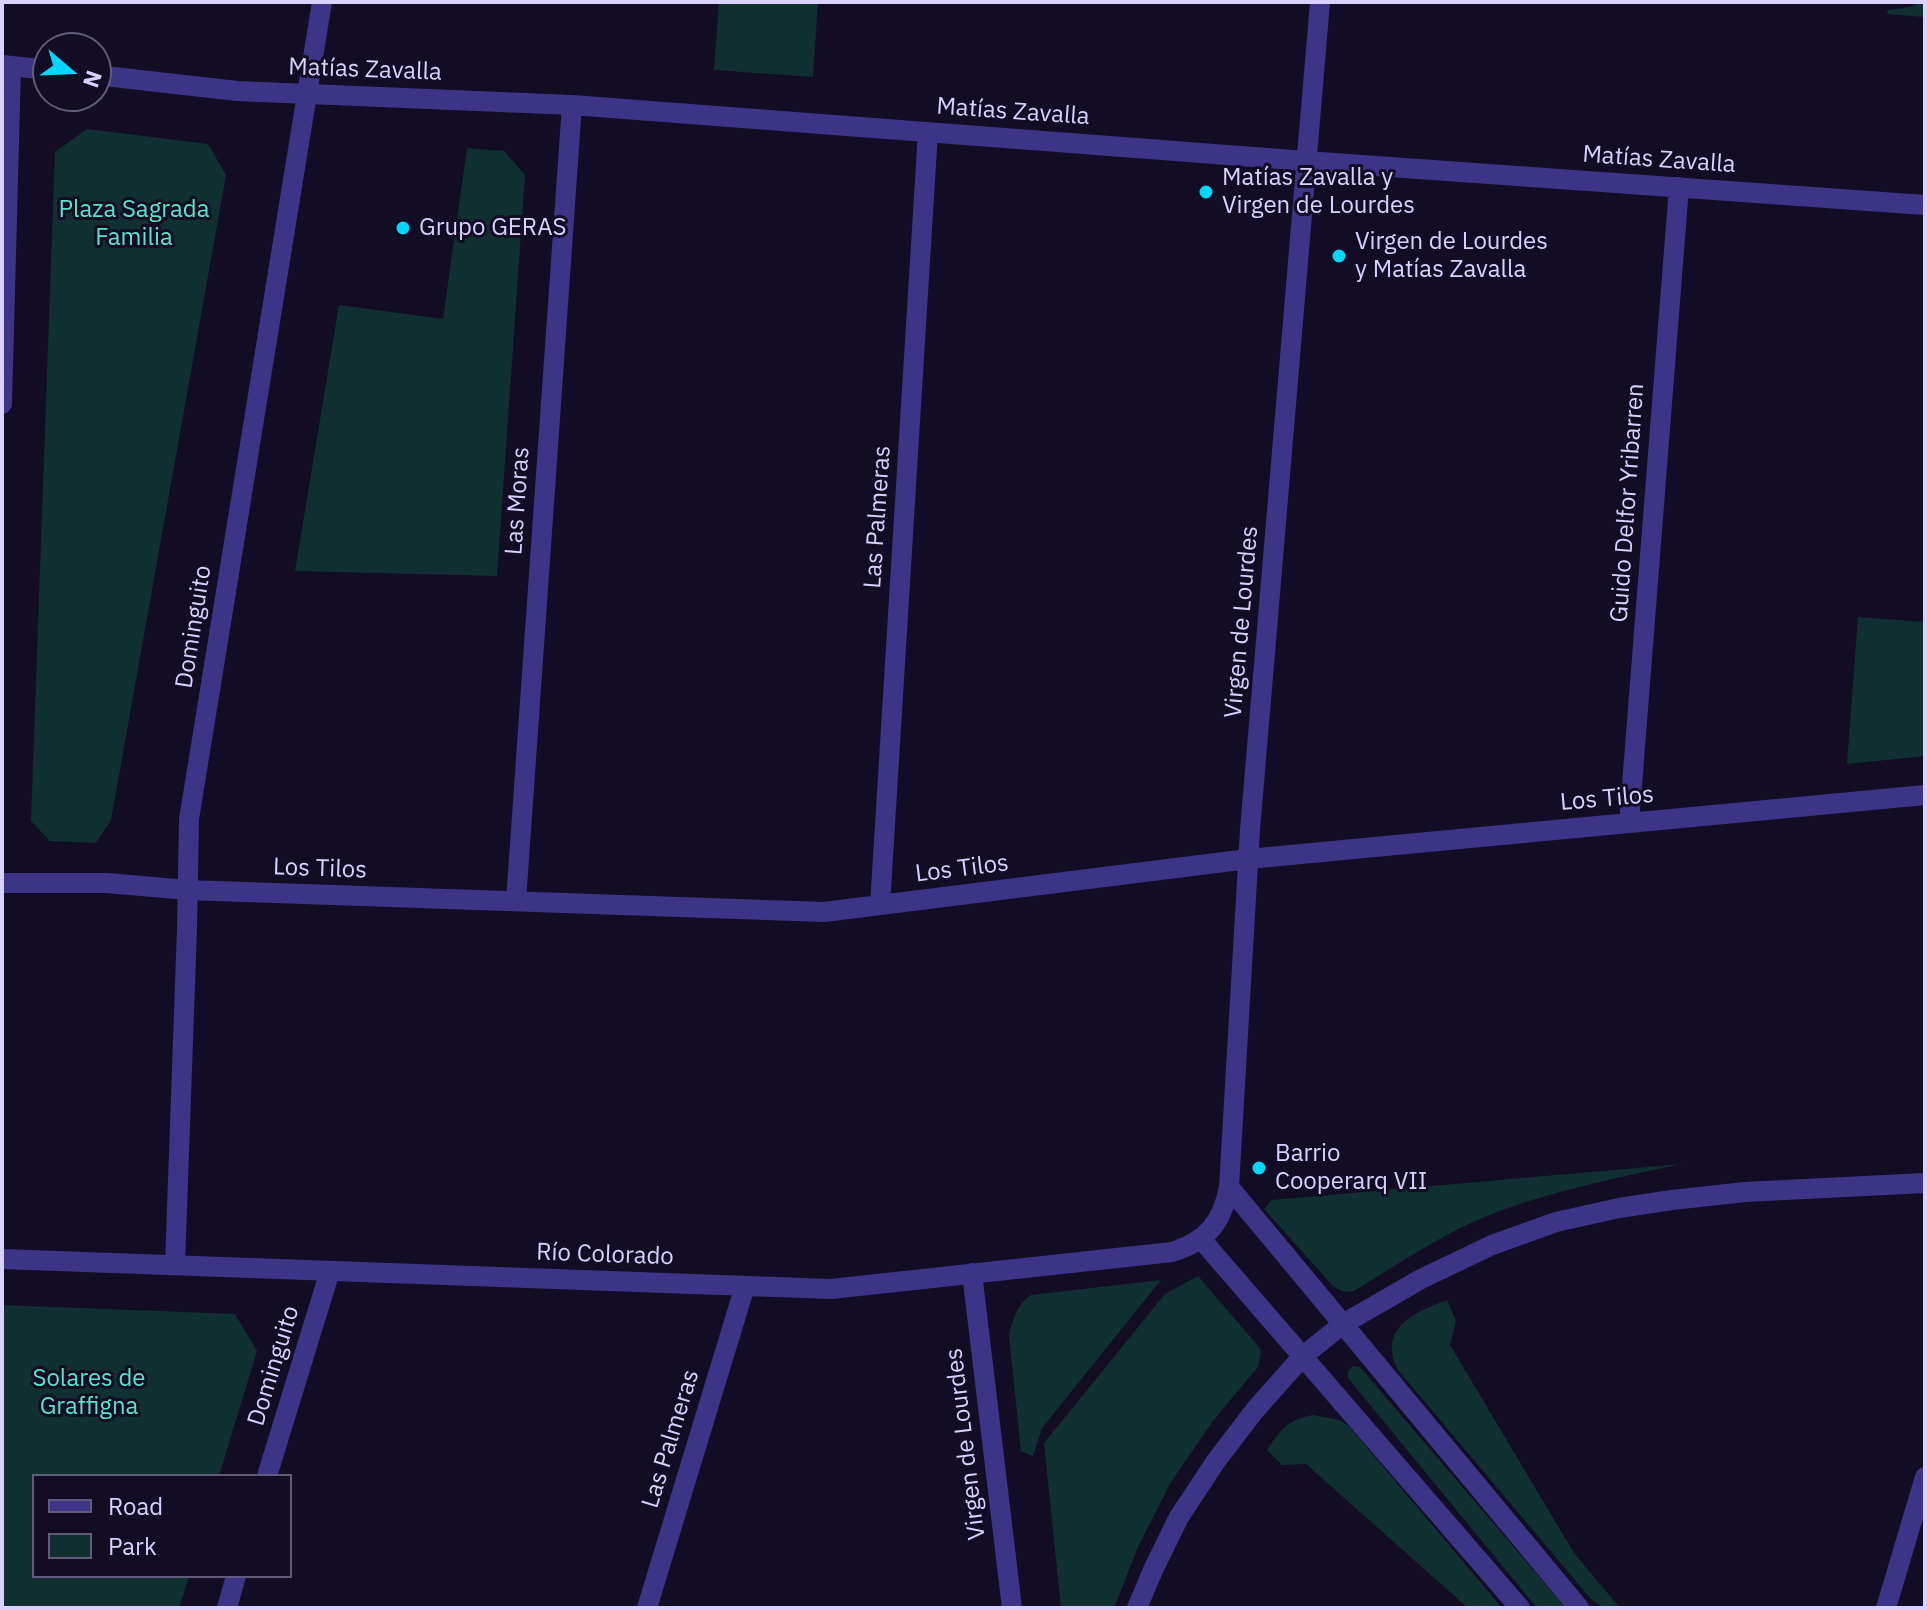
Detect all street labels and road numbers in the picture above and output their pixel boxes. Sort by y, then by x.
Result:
street label: Matías Zavalla [288,53,442,87]
street label: Matías Zavalla [935,92,1091,132]
street label: Matías Zavalla [1581,140,1737,180]
street label: Guido Delfor Yribarren [1605,382,1651,624]
street label: Las Palmeras [859,445,897,589]
street label: Las Moras [500,446,536,556]
street label: Virgen de Lourdes [1219,525,1265,719]
street label: Dominguito [170,563,218,691]
street label: Los Tilos [1559,781,1655,817]
street label: Los Tilos [914,849,1010,889]
street label: Los Tilos [273,853,367,885]
street label: Río Colorado [536,1238,674,1272]
street label: Dominguito [242,1302,306,1430]
street label: Virgen de Lourdes [940,1346,992,1542]
street label: Las Palmeras [636,1366,706,1512]

